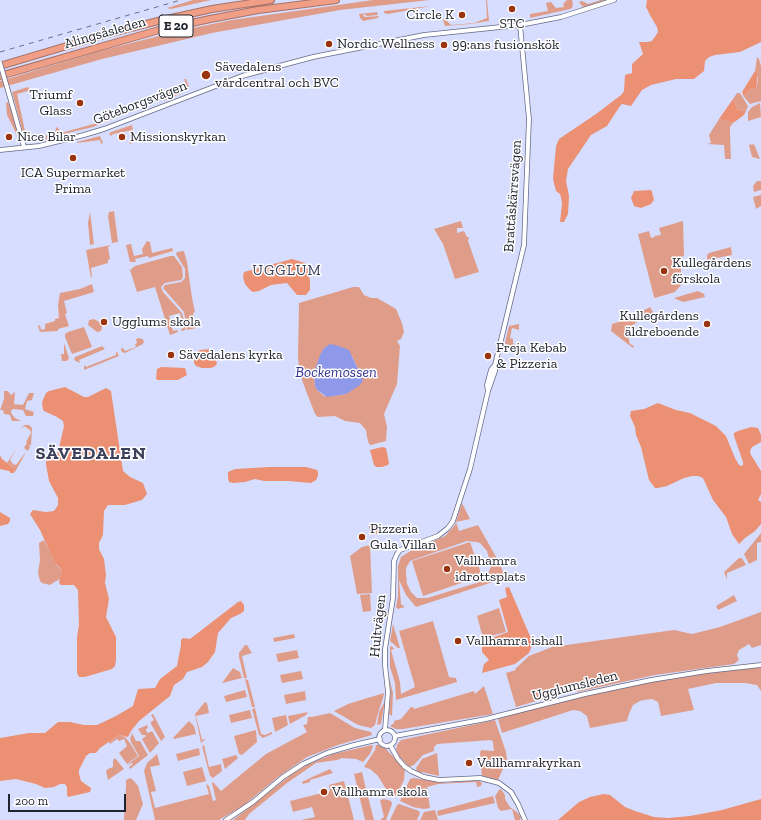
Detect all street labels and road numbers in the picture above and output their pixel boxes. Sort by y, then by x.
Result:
street label: Alingsåsleden [62,13,148,53]
road number: E 20 [159,15,193,37]
street label: Göteborgsvägen [91,77,189,129]
street label: Brattåskärrsvägen [501,139,525,253]
street label: Hultvägen [366,594,390,658]
street label: Ugglumsleden [531,667,619,705]

